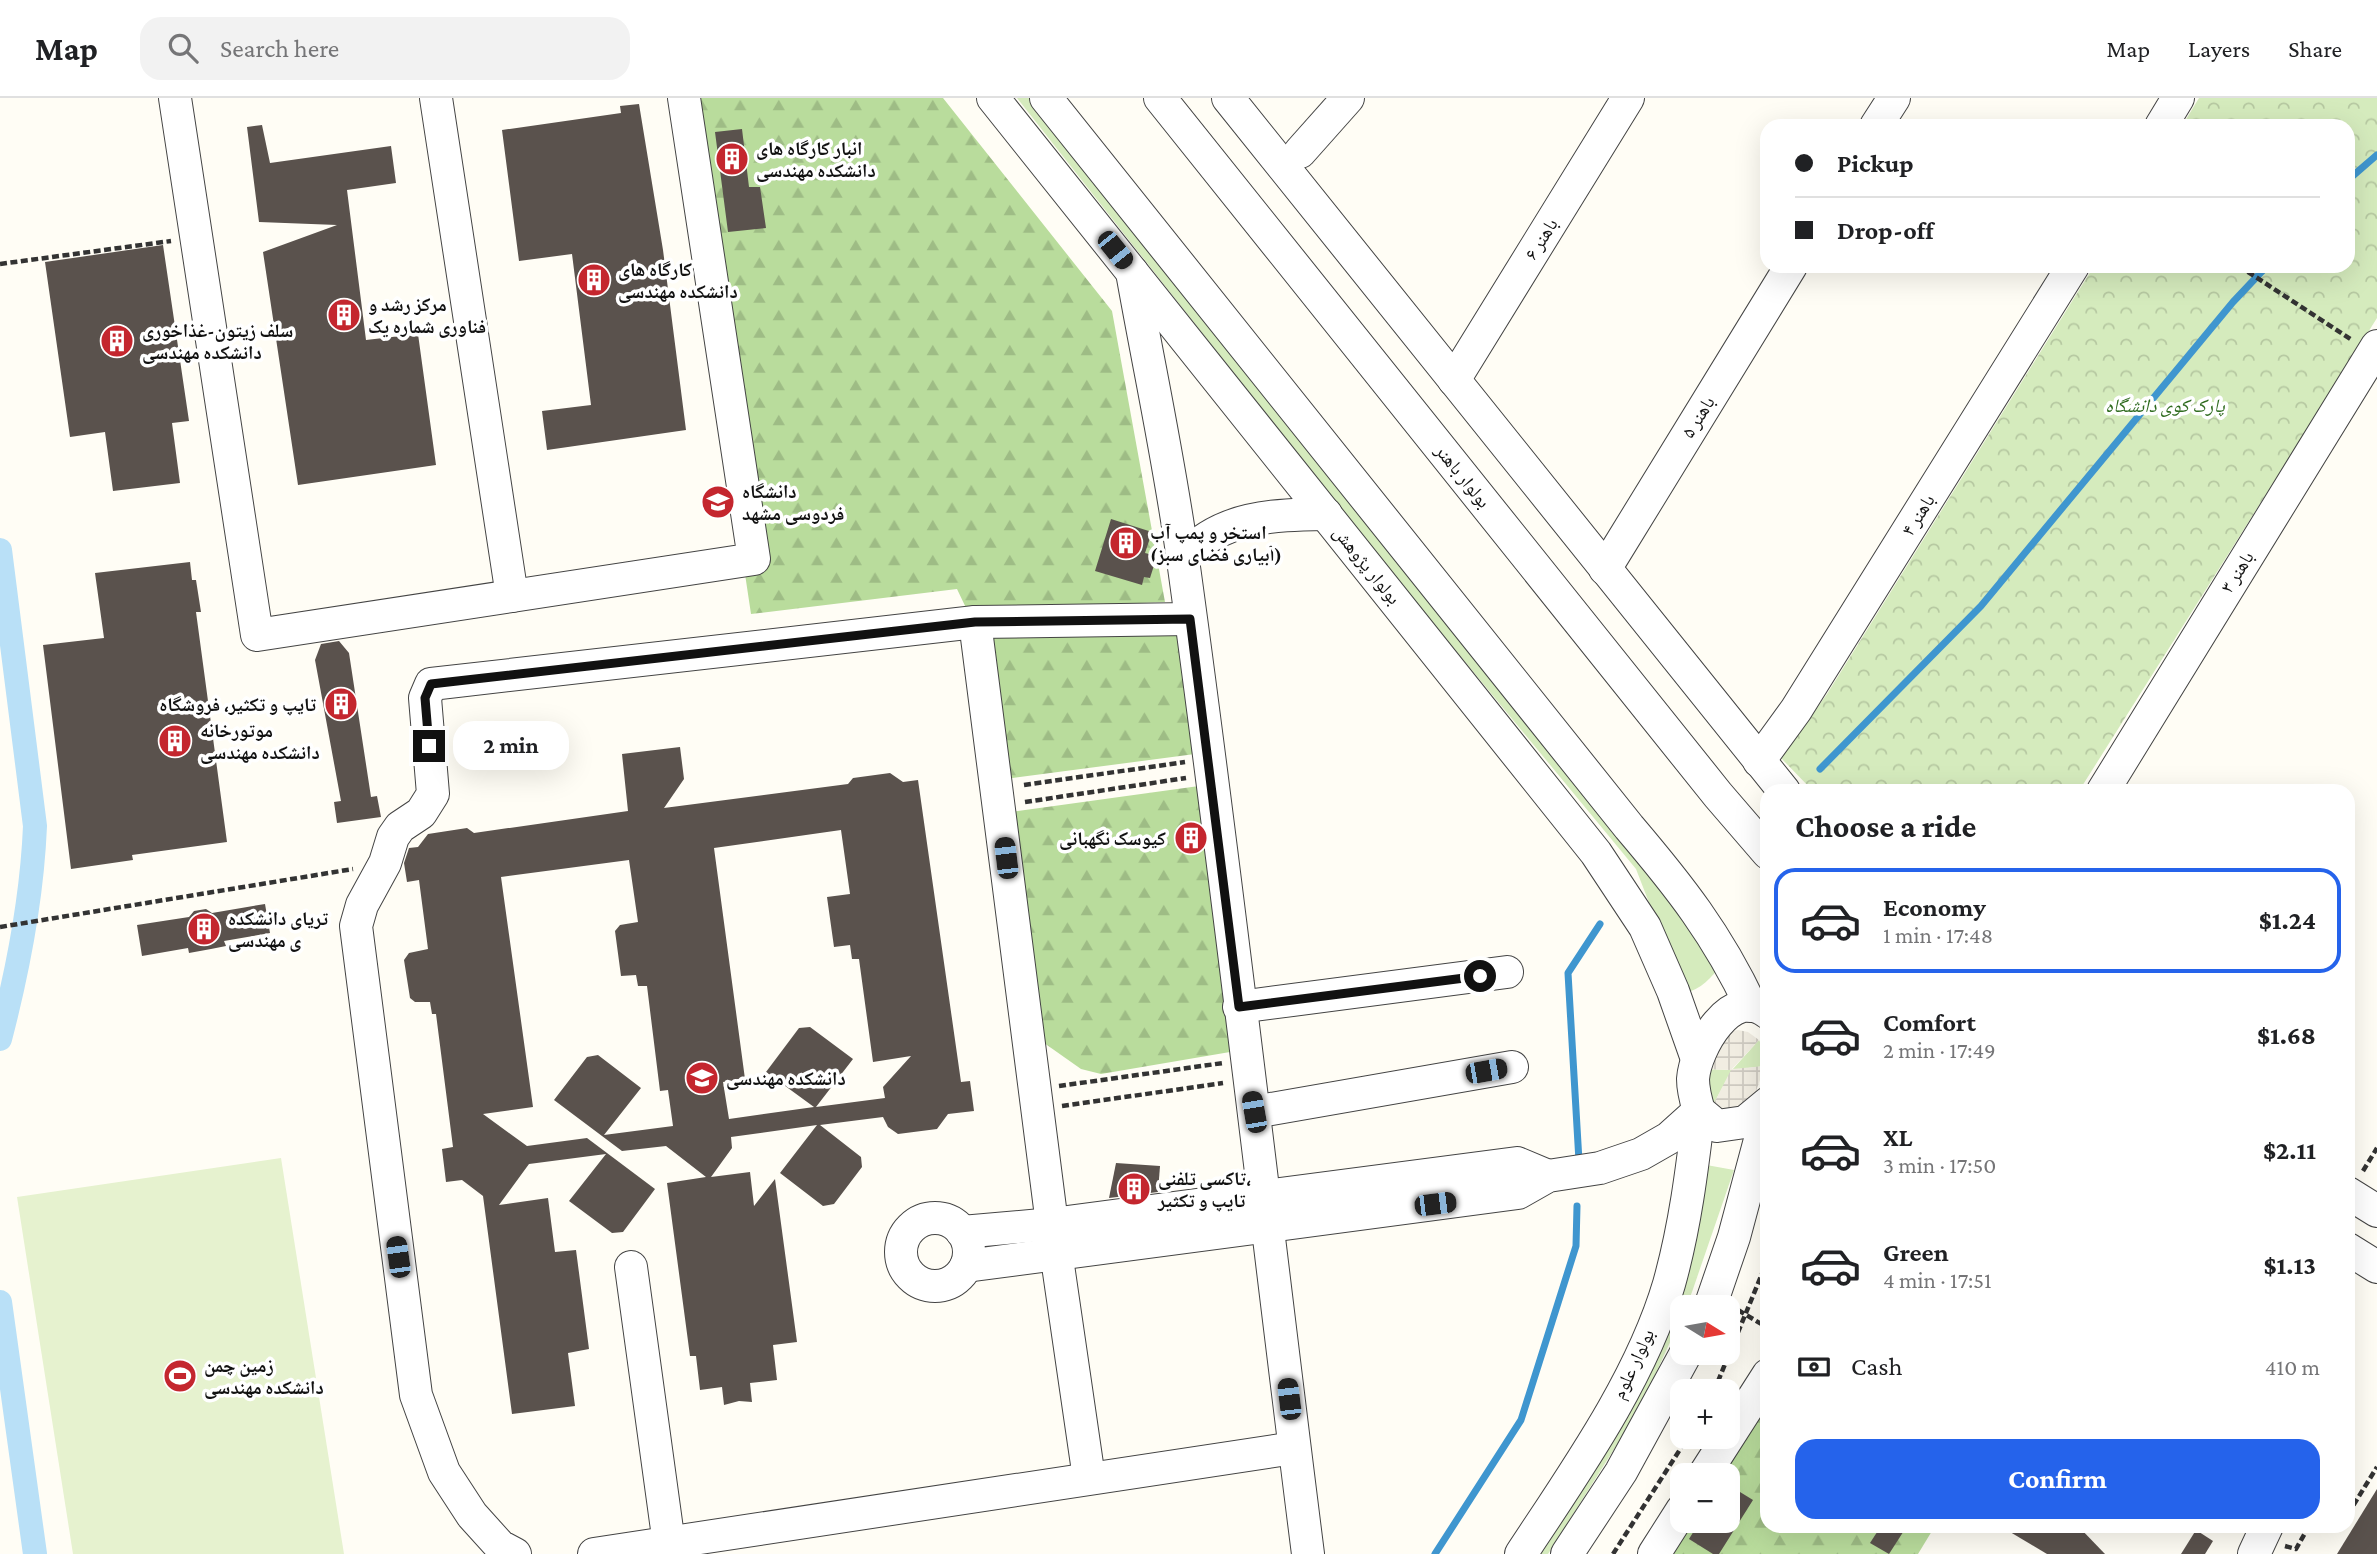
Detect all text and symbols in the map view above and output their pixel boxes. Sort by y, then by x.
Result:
search box [140,17,630,80]
icon: search [164,29,202,67]
text: Map [35,30,98,67]
text: Search here [220,34,339,63]
text: Map [2106,35,2150,62]
text: Layers [2188,35,2250,62]
text: Share [2288,35,2342,62]
place label: انبار کارگاه های دانشکده مهندسی [756,138,876,182]
building icon: انبار کارگاه های دانشکده مهندسی [713,140,751,178]
text: Pickup [1837,149,1914,178]
street label: باهنر ۶ [1520,214,1563,264]
text: Drop-off [1837,216,1934,245]
car [1094,227,1137,273]
place label: کارگاه های دانشکده مهندسی [618,259,738,303]
building icon: کارگاه های دانشکده مهندسی [575,261,613,299]
place label: مرکز رشد و فناوری شماره یک [368,294,486,338]
building icon: مرکز رشد و فناوری شماره یک [325,296,363,334]
place label: سلف زیتون-غذاخوری دانشکده مهندسی [142,320,293,364]
building icon: سلف زیتون-غذاخوری دانشکده مهندسی [98,322,136,360]
street label: باهنر ۵ [1677,392,1720,442]
park label: پارک کوی دانشگاه [2105,395,2225,417]
street label: بولوار باهنر [1430,439,1495,513]
place label: دانشگاه فردوسی مشهد [742,481,844,525]
school or university icon: دانشگاه فردوسی مشهد [699,483,737,521]
street label: باهنر ۴ [1897,490,1940,540]
place label: استخر و پمپ آب (آبیاری فضای سبز) [1150,522,1282,566]
street label: بولوار پژوهش [1328,522,1405,609]
building icon: استخر و پمپ آب (آبیاری فضای سبز) [1107,524,1145,562]
street label: باهنر ۳ [2216,547,2259,597]
building icon: تایپ و تکثیر، فروشگاه [322,685,360,723]
place label: تایپ و تکثیر، فروشگاه [159,694,317,716]
place label: موتورخانه دانشکده مهندسی [200,720,320,764]
building icon: موتورخانه دانشکده مهندسی [156,722,194,760]
callout: 2 min [453,722,569,770]
route end [413,730,445,762]
text: 2 min [483,732,539,758]
text: Choose a ride [1795,808,1976,844]
building icon: کیوسک نگهبانی [1172,819,1210,857]
place label: کیوسک نگهبانی [1059,828,1167,850]
car [994,836,1019,880]
icon: car [1799,889,1862,952]
text: Economy [1883,893,1986,922]
text: $1.24 [2259,906,2316,935]
place label: تریای دانشکده ی مهندسی [228,908,329,952]
building icon: تریای دانشکده ی مهندسی [185,910,223,948]
text: 1 min · 17:48 [1883,922,1993,948]
route start [1464,960,1496,992]
icon: car [1799,1004,1862,1067]
text: Comfort [1883,1008,1976,1037]
text: $1.68 [2257,1021,2316,1050]
text: 2 min · 17:49 [1883,1037,1996,1063]
car [1464,1057,1509,1085]
school or university icon: دانشکده مهندسی [683,1059,721,1097]
place label: دانشکده مهندسی [726,1068,846,1090]
car [1241,1089,1268,1135]
icon: car [1799,1119,1862,1182]
text: XL [1883,1123,1912,1152]
text: $2.11 [2263,1136,2316,1165]
text: 3 min · 17:50 [1883,1152,1996,1178]
place label: تاکسی تلفنی، تایپ و تکثیر [1157,1168,1251,1212]
building icon: تاکسی تلفنی، تایپ و تکثیر [1115,1170,1153,1208]
car [1413,1191,1458,1217]
icon: car [1799,1234,1862,1297]
car [385,1235,412,1279]
text: Green [1883,1238,1949,1267]
text: $1.13 [2264,1251,2316,1280]
text: 4 min · 17:51 [1883,1267,1992,1293]
north arrow [1670,1295,1740,1365]
map controls [1670,1295,1740,1533]
street label: بولوار علوم [1608,1326,1661,1404]
icon: cash [1795,1348,1833,1386]
text: Cash [1851,1352,1902,1381]
text: 410 m [2265,1354,2320,1380]
place label: زمین چمن دانشکده مهندسی [204,1355,324,1399]
sports icon: زمین چمن دانشکده مهندسی [161,1357,199,1395]
car [1277,1377,1302,1421]
button: + [1670,1379,1740,1449]
button: Confirm [1795,1439,2320,1519]
button: − [1670,1463,1740,1533]

